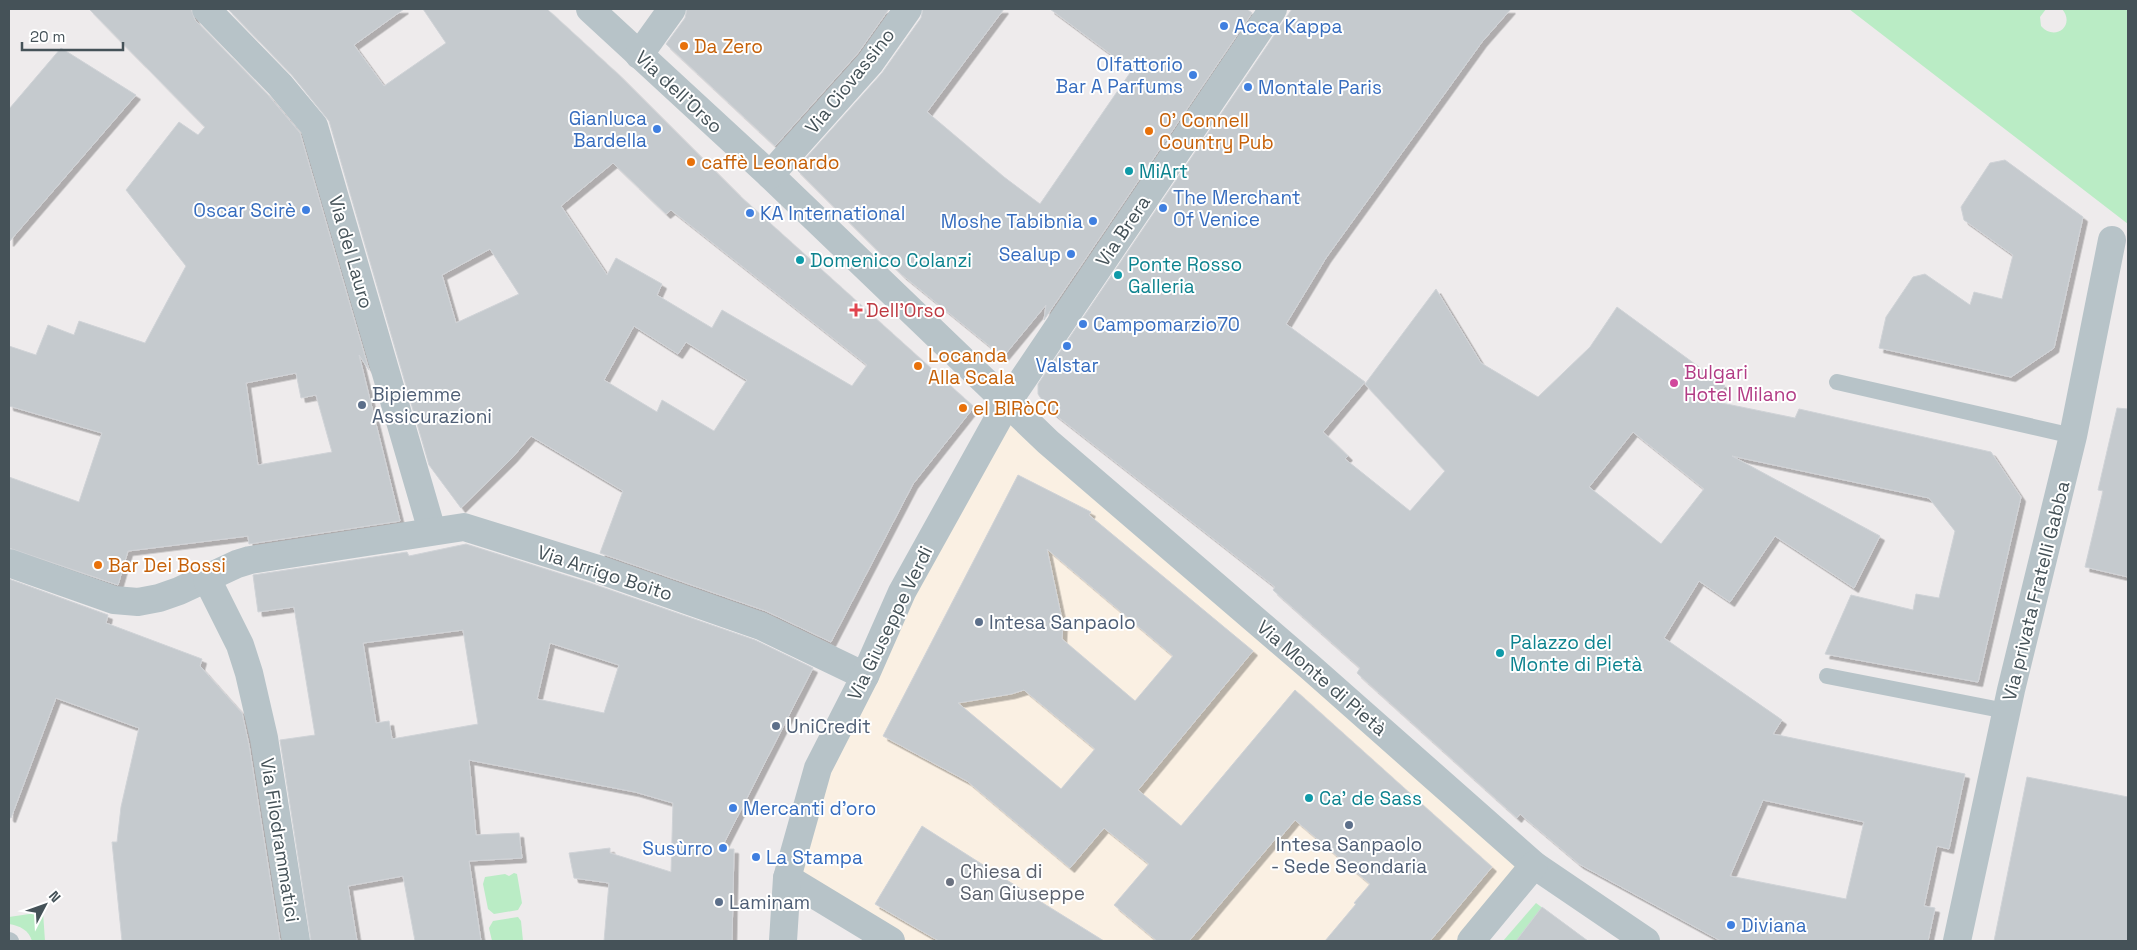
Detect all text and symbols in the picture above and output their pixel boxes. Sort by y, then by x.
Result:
place label: Acca Kappa [1234,14,1342,39]
scale bar [22,20,124,52]
marker: Acca Kappa [1218,20,1230,32]
street label: Via Ciovassino [800,23,900,139]
text: 20 m [30,27,65,46]
place label: Da Zero [694,34,763,59]
marker: Da Zero [678,40,690,52]
street label: Via dell'Orso [630,45,728,139]
place label: Olfattorio Bar A Parfums [1055,52,1183,99]
marker: Olfattorio Bar A Parfums [1187,69,1199,81]
place label: Montale Paris [1258,75,1382,100]
marker: Montale Paris [1242,81,1254,93]
place label: Gianluca Bardella [569,106,647,153]
place label: O' Connell Country Pub [1159,108,1274,155]
marker: Gianluca Bardella [651,123,663,135]
marker: O' Connell Country Pub [1143,125,1155,137]
place label: caffè Leonardo [701,150,840,175]
marker: caffè Leonardo [685,156,697,168]
place label: MiArt [1139,159,1188,184]
marker: MiArt [1123,165,1135,177]
place label: The Merchant Of Venice [1173,185,1301,232]
street label: Via Brera [1090,191,1156,271]
street label: Via del Lauro [323,193,379,311]
place label: Oscar Scirè [193,198,296,223]
place label: KA International [760,201,905,226]
marker: The Merchant Of Venice [1157,202,1169,214]
marker: Oscar Scirè [300,204,312,216]
marker: KA International [744,207,756,219]
place label: Moshe Tabibnia [941,209,1083,234]
marker: Moshe Tabibnia [1087,215,1099,227]
place label: Sealup [999,242,1061,267]
place label: Domenico Colanzi [810,248,972,273]
marker: Sealup [1065,248,1077,260]
place label: Ponte Rosso Galleria [1128,252,1242,299]
marker: Domenico Colanzi [794,254,806,266]
marker: Ponte Rosso Galleria [1112,269,1124,281]
place label: Dell'Orso [866,298,945,323]
marker: Dell'Orso [850,304,862,316]
place label: Campomarzio70 [1093,312,1240,337]
marker: Campomarzio70 [1077,318,1089,330]
marker: Valstar [1061,340,1073,352]
place label: Locanda Alla Scala [928,343,1015,390]
place label: Valstar [1035,353,1099,378]
marker: Locanda Alla Scala [912,360,924,372]
place label: Bulgari Hotel Milano [1684,360,1797,407]
marker: Bulgari Hotel Milano [1668,377,1680,389]
place label: Bipiemme Assicurazioni [372,382,492,429]
place label: el BIRòCC [973,396,1059,421]
marker: Bipiemme Assicurazioni [356,399,368,411]
marker: el BIRòCC [957,402,969,414]
street label: Via privata Fratelli Gabba [1997,478,2075,704]
street label: Via Arrigo Boito [534,539,676,607]
street label: Via Giuseppe Verdi [842,542,938,704]
place label: Bar Dei Bossi [108,553,226,578]
marker: Bar Dei Bossi [92,559,104,571]
place label: Intesa Sanpaolo [989,610,1136,635]
street label: Via Monte di Pietà [1252,615,1392,741]
marker: Intesa Sanpaolo [973,616,985,628]
place label: Palazzo del Monte di Pietà [1510,630,1642,677]
marker: Palazzo del Monte di Pietà [1494,647,1506,659]
place label: UniCredit [786,714,871,739]
marker: UniCredit [770,720,782,732]
street label: Via Filodrammatici [255,756,305,924]
place label: Ca' de Sass [1319,786,1422,811]
marker: Ca' de Sass [1303,792,1315,804]
place label: Mercanti d'oro [743,796,876,821]
marker: Mercanti d'oro [727,802,739,814]
marker: Intesa Sanpaolo - Sede Seondaria [1343,819,1355,831]
place label: Intesa Sanpaolo - Sede Seondaria [1271,832,1427,879]
place label: Susùrro [642,836,713,861]
marker: Susùrro [717,842,729,854]
place label: La Stampa [766,845,863,870]
marker: La Stampa [750,851,762,863]
place label: Chiesa di San Giuseppe [960,859,1085,906]
marker: Chiesa di San Giuseppe [944,876,956,888]
north arrow [20,880,70,930]
text: N [45,887,65,906]
place label: Laminam [729,890,810,915]
marker: Laminam [713,896,725,908]
place label: Diviana [1741,913,1807,938]
marker: Diviana [1725,919,1737,931]

